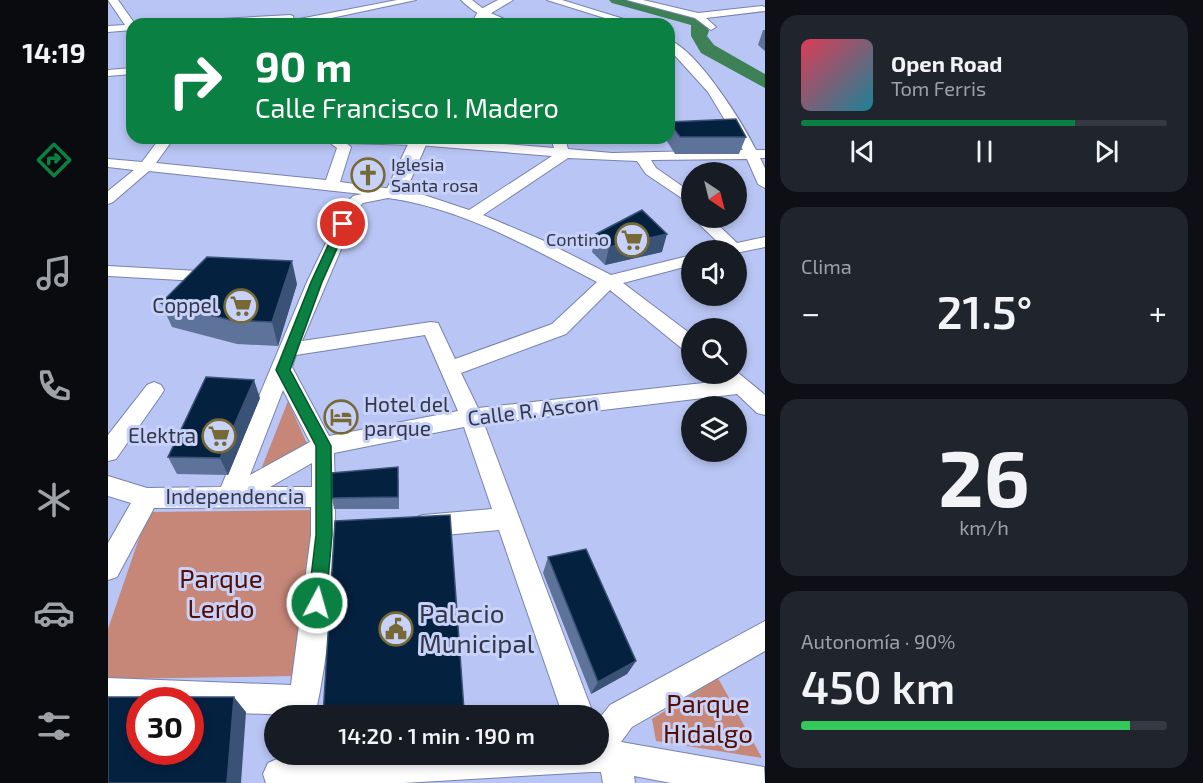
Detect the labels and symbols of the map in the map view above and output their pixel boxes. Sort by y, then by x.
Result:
place label: Iglesia Santa rosa [391,153,478,196]
church icon: Iglesia Santa rosa [350,157,386,193]
north arrow [681,162,747,228]
pin [317,198,368,249]
supermarket icon: Contino [614,222,650,258]
place label: Contino [546,228,609,250]
supermarket icon: Coppel [223,288,259,324]
place label: Coppel [152,292,219,317]
street label: Calle R. Ascon [466,389,600,430]
place label: Hotel del parque [364,391,450,440]
hotel icon: Hotel del parque [323,399,359,435]
supermarket icon: Elektra [201,418,237,454]
place label: Elektra [128,422,196,447]
street label: Independencia [165,483,305,508]
park label: Parque Lerdo [179,562,263,623]
position arrow [285,571,349,635]
place label: Palacio Municipal [419,597,535,658]
public building icon: Palacio Municipal [378,611,414,647]
speed limit sign: 30 [126,687,204,765]
park label: Parque Hidalgo [663,687,753,748]

